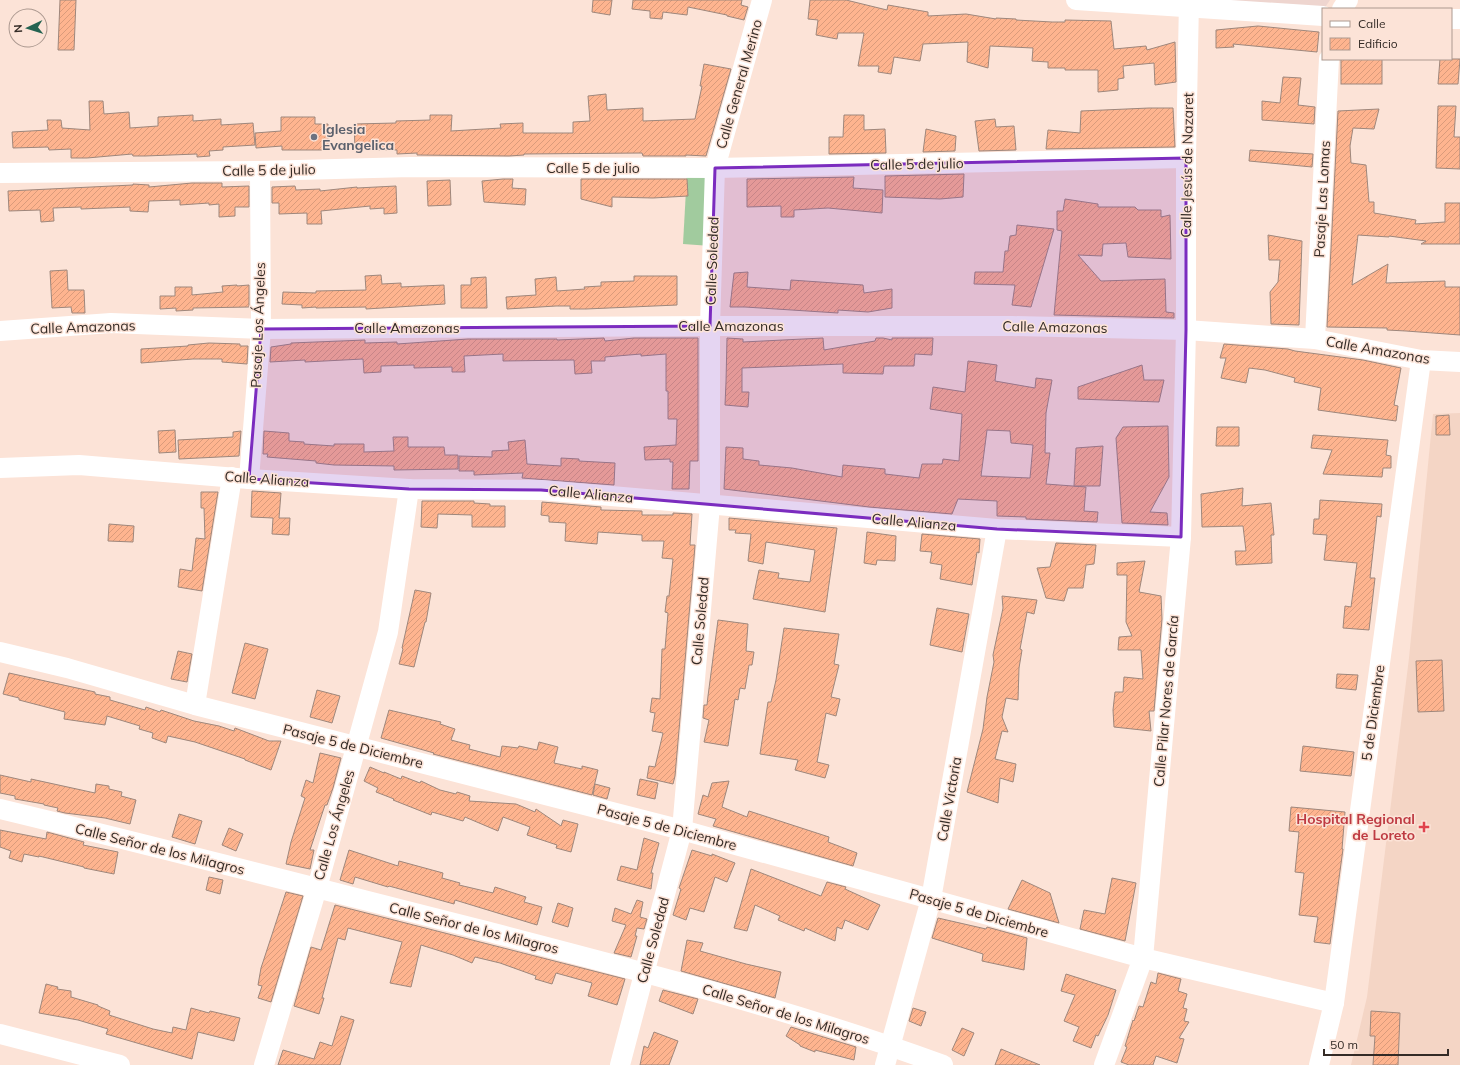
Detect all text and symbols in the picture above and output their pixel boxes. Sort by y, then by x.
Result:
north arrow [8,8,48,48]
legend [1322,8,1452,60]
text: Calle [1358,16,1385,31]
street label: Calle General Merino [712,17,766,151]
text: N [11,24,25,33]
text: Edificio [1358,36,1398,51]
street label: Calle Jesús de Nazaret [1177,92,1197,238]
place label: Iglesia Evangelica [322,120,394,154]
marker: Iglesia Evangelica [309,132,319,142]
street label: Pasaje Las Lomas [1310,140,1334,258]
street label: Calle 5 de julio [870,154,964,174]
street label: Calle 5 de julio [546,159,640,177]
street label: Calle 5 de julio [222,160,316,180]
street label: Calle Soledad [701,216,723,306]
street label: Pasaje Los Ángeles [247,262,269,388]
street label: Calle Amazonas [30,316,136,338]
street label: Calle Amazonas [678,317,784,335]
street label: Calle Amazonas [1002,317,1108,337]
street label: Calle Amazonas [354,319,460,337]
street label: Calle Amazonas [1325,332,1431,368]
street label: Calle Alianza [224,467,310,491]
street label: Calle Alianza [548,481,634,507]
street label: Calle Alianza [871,509,957,535]
street label: Calle Soledad [687,576,713,666]
street label: Calle Pilar Nores de García [1150,614,1182,788]
street label: 5 de Diciembre [1357,664,1389,762]
street label: Pasaje 5 de Diciembre [281,720,425,772]
street label: Calle Victoria [933,755,965,843]
street label: Calle Los Ángeles [310,768,358,882]
street label: Pasaje 5 de Diciembre [595,800,739,854]
place label: Hospital Regional de Loreto [1296,810,1415,844]
street label: Calle Señor de los Milagros [73,819,247,879]
marker: Hospital Regional de Loreto [1418,821,1430,833]
street label: Pasaje 5 de Diciembre [907,885,1051,941]
street label: Calle Soledad [633,895,673,985]
street label: Calle Señor de los Milagros [387,898,561,958]
street label: Calle Señor de los Milagros [700,980,872,1048]
scale bar [1324,1031,1448,1057]
text: 50 m [1330,1037,1358,1052]

